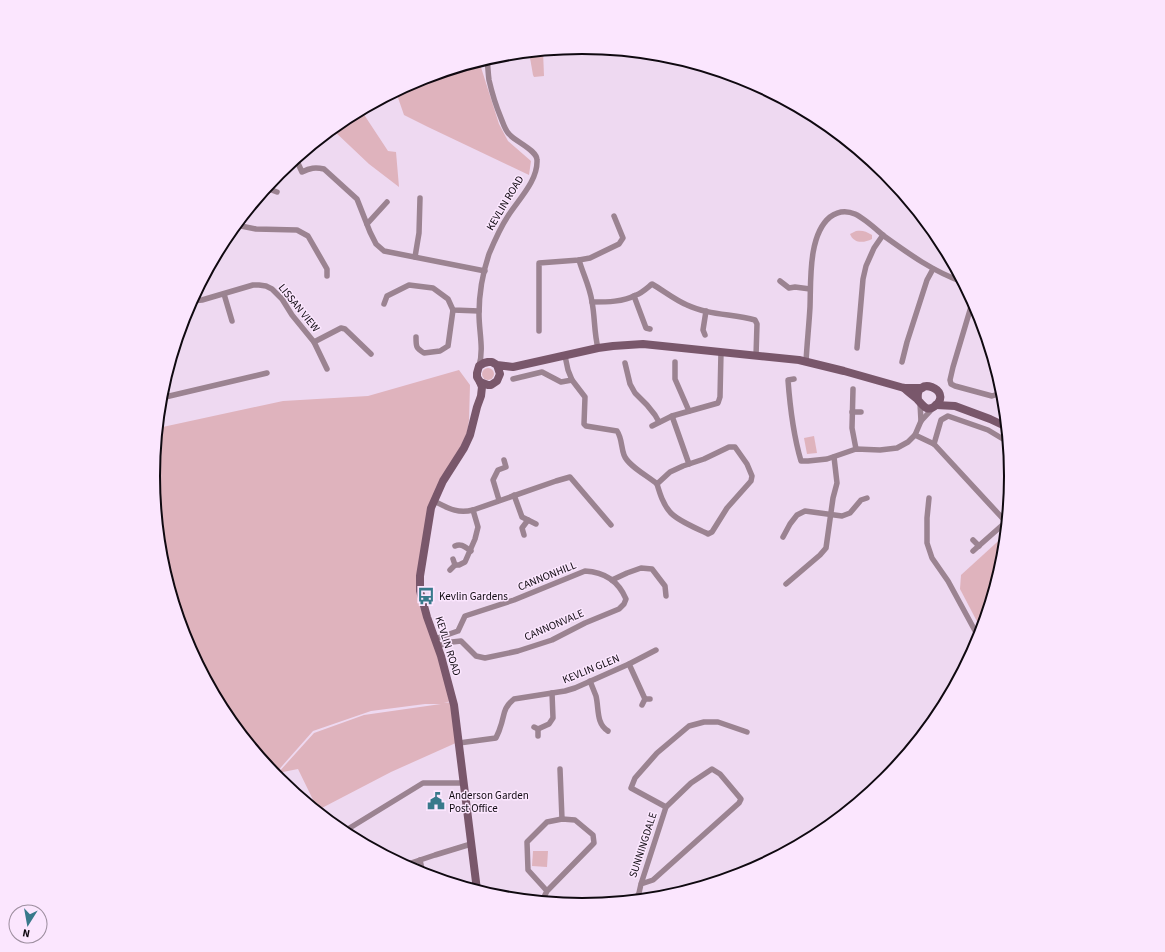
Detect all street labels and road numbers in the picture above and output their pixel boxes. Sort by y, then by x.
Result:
street label: KEVLIN ROAD [483,173,527,233]
street label: LISSAN VIEW [275,281,323,336]
street label: CANNONHILL [516,557,579,595]
street label: CANNONVALE [522,606,586,644]
street label: KEVLIN ROAD [431,614,465,678]
street label: KEVLIN GLEN [560,651,622,687]
street label: SUNNINGDALE [625,810,661,880]

